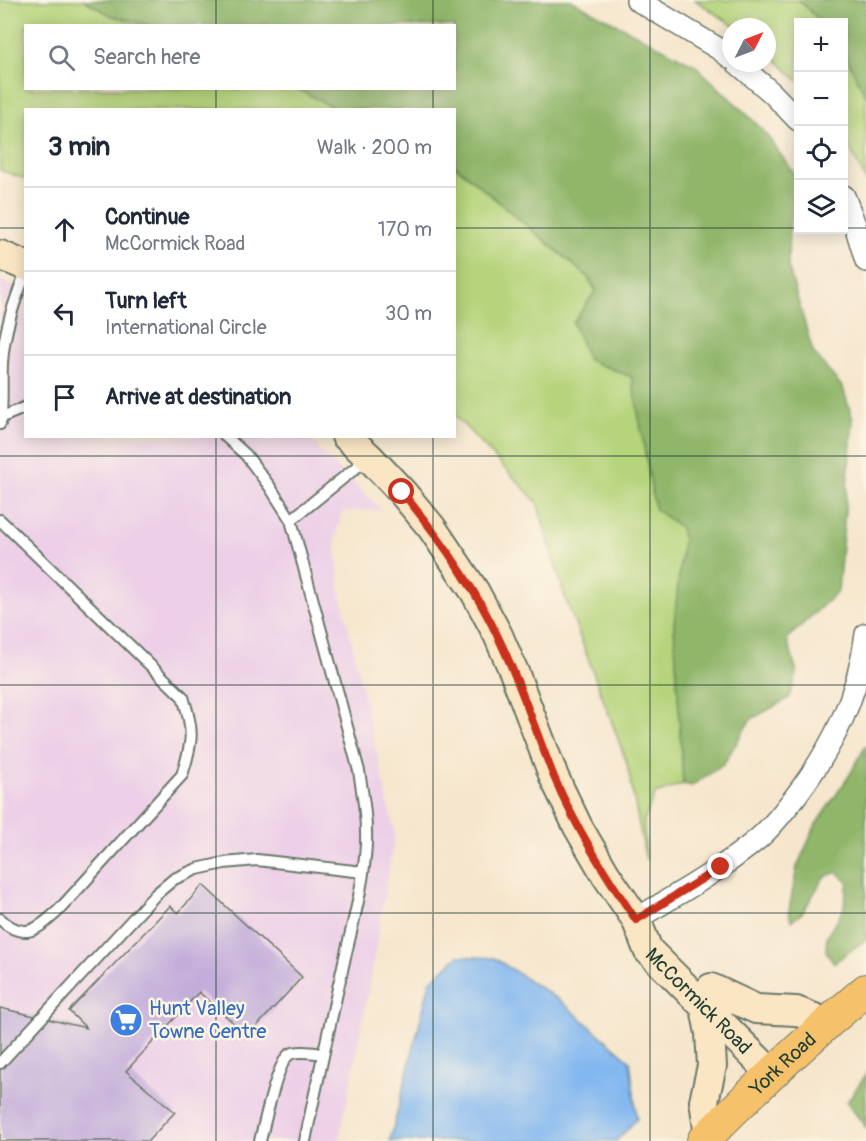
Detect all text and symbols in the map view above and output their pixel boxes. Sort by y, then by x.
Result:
north arrow [722,18,776,72]
map controls [794,18,848,234]
button: + [794,18,848,72]
search box [24,24,456,90]
icon: search [45,41,78,74]
text: Search here [93,43,200,71]
button: − [794,72,848,126]
button: locate [794,126,848,180]
text: 3 min [48,131,110,163]
text: Walk · 200 m [317,135,432,160]
button: layers [794,180,848,234]
text: Continue [105,203,189,231]
icon: ahead [48,213,81,246]
text: 170 m [378,217,432,242]
text: McCormick Road [105,231,245,256]
text: Turn left [105,287,187,315]
icon: left [48,297,81,330]
text: 30 m [385,301,432,326]
text: International Circle [105,315,267,340]
icon: arrive [48,381,81,414]
text: Arrive at destination [105,383,291,411]
route start [388,478,414,504]
route end [707,853,733,879]
street label: McCormick Road [640,943,757,1060]
place label: Hunt Valley Towne Centre [149,996,266,1044]
supermarket icon: Hunt Valley Towne Centre [108,1002,144,1038]
street label: York Road [744,1027,822,1102]

